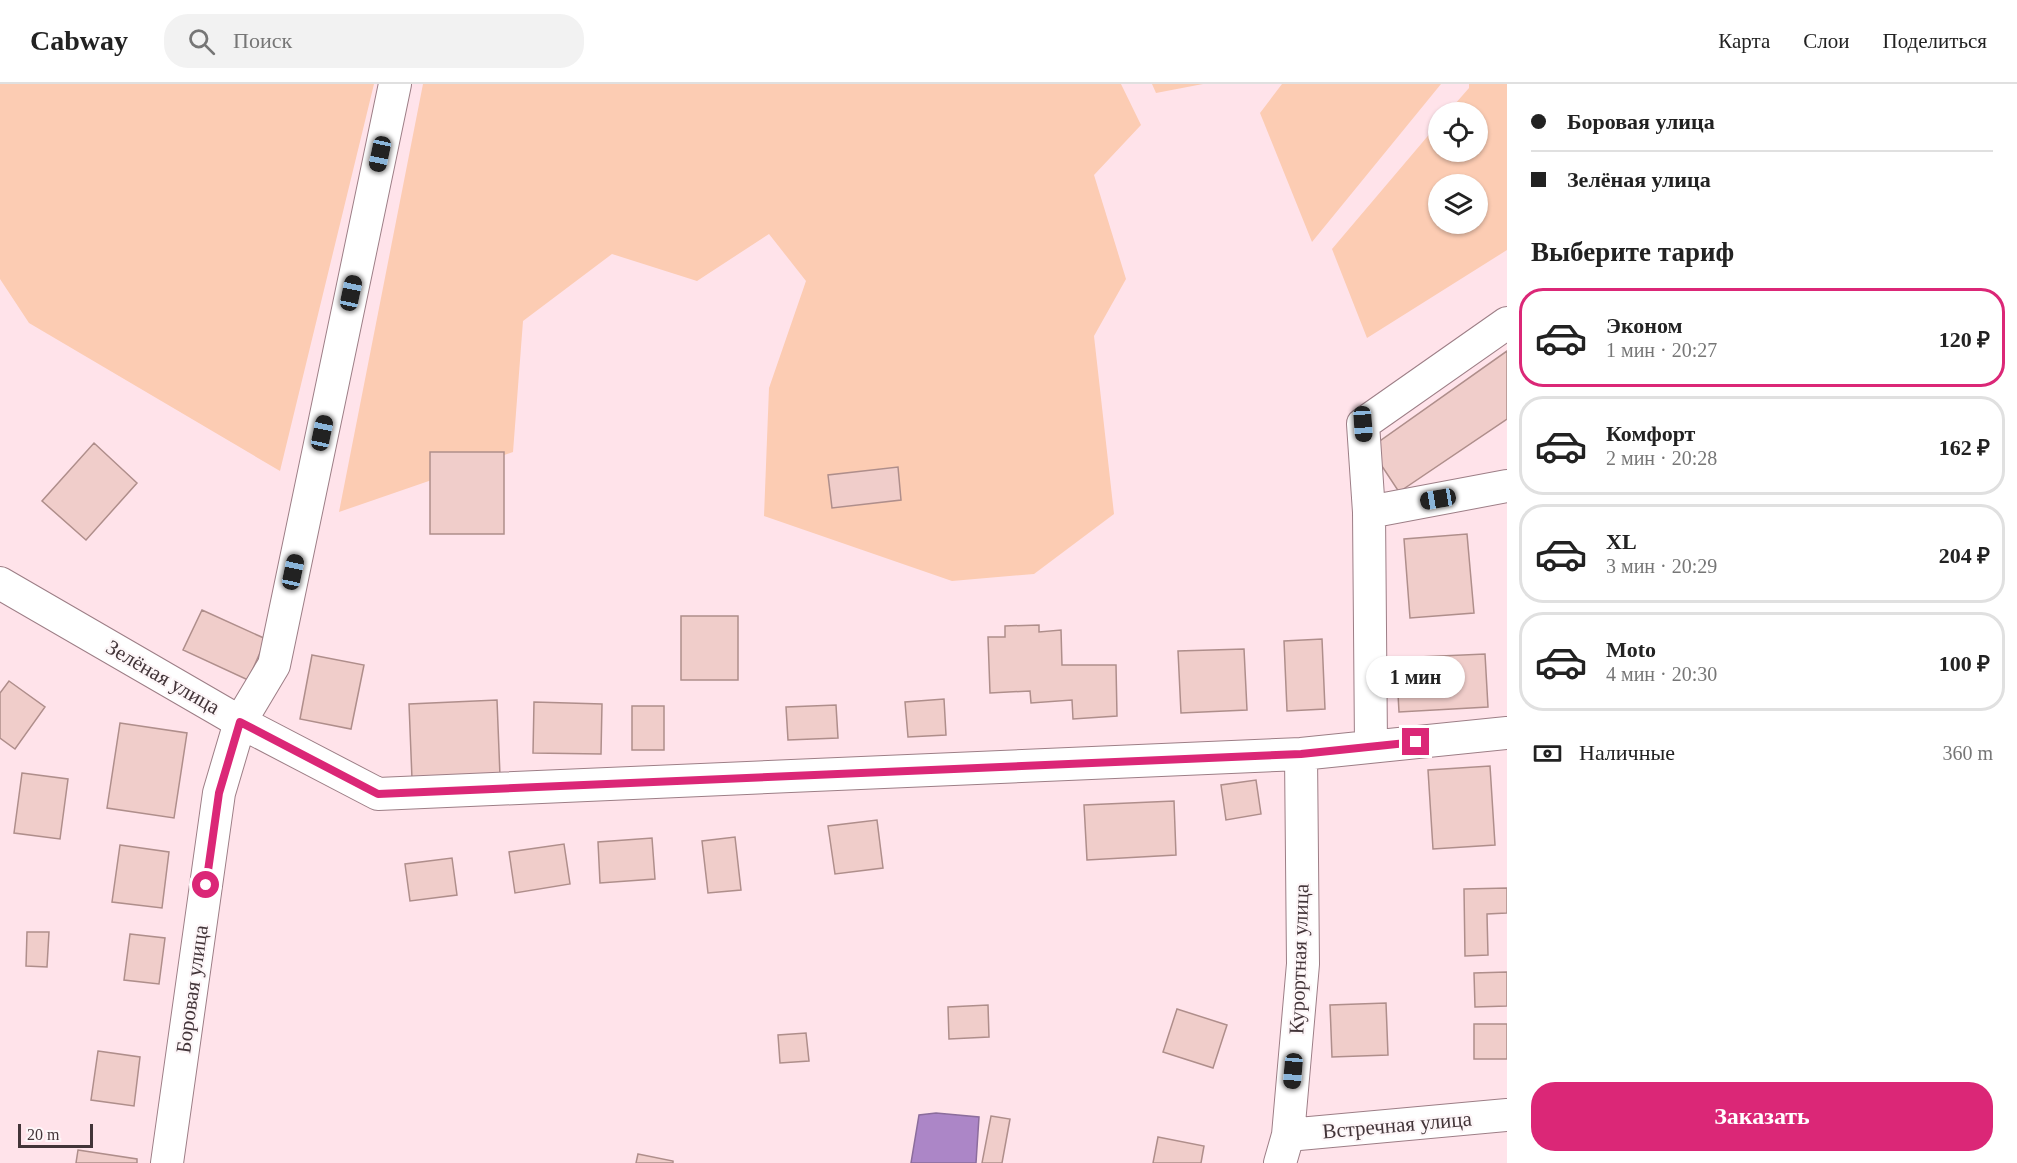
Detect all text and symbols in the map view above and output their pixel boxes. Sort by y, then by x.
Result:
search box [164,14,584,68]
text: Cabway [30,25,128,56]
icon: search [185,25,218,58]
text: Поиск [233,28,292,53]
text: Карта [1718,29,1770,53]
text: Слои [1803,29,1849,53]
text: Поделиться [1882,29,1987,53]
map controls [1428,102,1488,234]
button: locate [1428,102,1488,162]
text: Боровая улица [1567,109,1715,134]
car [367,135,393,173]
text: Зелёная улица [1567,167,1711,192]
button: layers [1428,174,1488,234]
text: Выберите тариф [1531,237,1734,267]
car [338,274,364,312]
icon: car [1534,311,1588,365]
text: Эконом [1606,313,1683,338]
text: 120 ₽ [1939,327,1990,352]
text: 1 мин · 20:27 [1606,339,1717,361]
car [1353,405,1373,443]
car [309,414,335,452]
icon: car [1534,419,1588,473]
text: Комфорт [1606,421,1695,446]
text: 162 ₽ [1939,435,1990,460]
text: 2 мин · 20:28 [1606,447,1717,469]
car [1419,487,1457,511]
icon: car [1534,527,1588,581]
text: XL [1606,529,1637,554]
text: 204 ₽ [1939,543,1990,568]
car [280,553,306,591]
text: 3 мин · 20:29 [1606,555,1717,577]
street label: Зелёная улица [102,635,225,719]
icon: car [1534,635,1588,689]
text: Moto [1606,637,1656,662]
text: 100 ₽ [1939,651,1990,676]
callout: 1 мин [1366,655,1466,697]
text: 4 мин · 20:30 [1606,663,1717,685]
text: 1 мин [1390,666,1441,688]
route end [1402,728,1429,755]
icon: cash [1531,737,1564,770]
text: Наличные [1579,740,1675,765]
text: 360 m [1942,742,1993,764]
route start [192,871,219,898]
street label: Курортная улица [1284,883,1314,1035]
street label: Боровая улица [171,923,213,1055]
car [1282,1052,1304,1090]
button: Заказать [1531,1082,1993,1151]
street label: Встречная улица [1321,1106,1473,1143]
scale bar [18,1121,93,1148]
text: 20 m [27,1126,59,1143]

